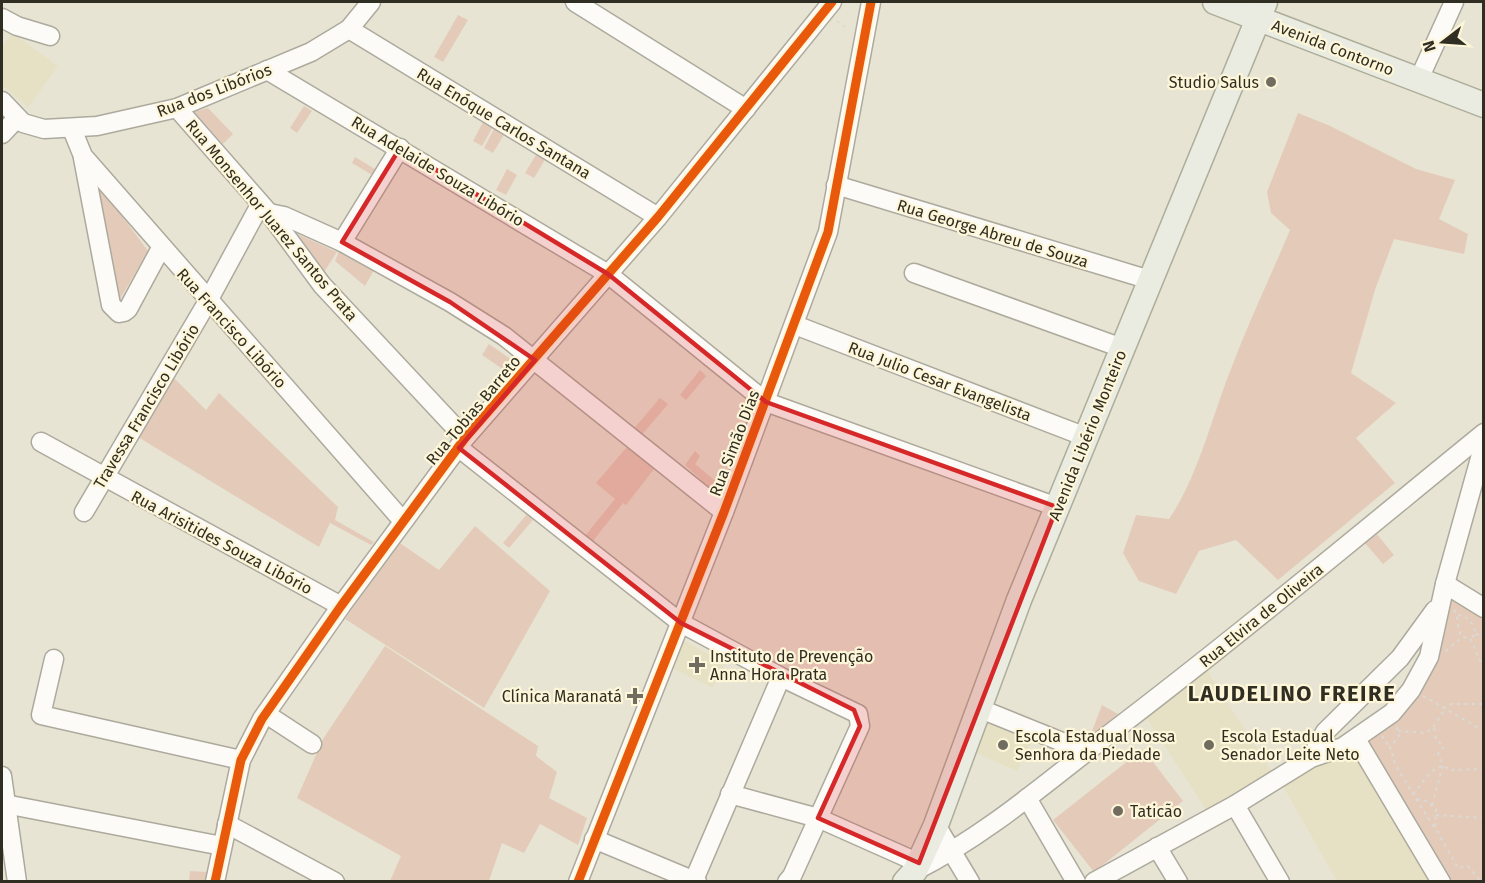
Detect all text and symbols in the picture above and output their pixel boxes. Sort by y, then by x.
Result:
north arrow [1413,12,1473,72]
street label: Avenida Contorno [1269,15,1397,79]
text: N [1418,38,1440,54]
street label: Rua dos Libórios [154,60,274,121]
street label: Rua Enóque Carlos Santana [413,64,594,183]
place label: Studio Salus [1169,73,1259,92]
marker: Studio Salus [1264,75,1278,89]
street label: Rua Adelaide Souza Libório [348,112,528,231]
street label: Rua Monsenhor Juarez Santos Prata [182,116,362,325]
street label: Rua George Abreu de Souza [895,195,1091,272]
street label: Rua Francisco Libório [173,264,290,392]
street label: Travessa Francisco Libório [90,320,203,492]
street label: Rua Julio Cesar Evangelista [846,338,1034,425]
street label: Avenida Libério Monteiro [1045,347,1130,523]
street label: Rua Tobias Barreto [422,352,525,469]
street label: Rua Simão Dias [706,387,763,499]
street label: Rua Arisitides Souza Libório [128,487,316,598]
street label: Rua Elvira de Oliveira [1195,560,1327,671]
place label: Instituto de Prevenção Anna Hora Prata [710,647,873,684]
marker: Instituto de Prevenção Anna Hora Prata [688,656,706,674]
district label: LAUDELINO FREIRE [1188,680,1396,707]
place label: Clínica Maranatá [502,687,622,706]
marker: Clínica Maranatá [626,687,644,705]
place label: Escola Estadual Nossa Senhora da Piedade [1015,727,1175,764]
place label: Escola Estadual Senador Leite Neto [1221,727,1360,764]
marker: Escola Estadual Nossa Senhora da Piedade [996,738,1010,752]
marker: Escola Estadual Senador Leite Neto [1202,738,1216,752]
place label: Taticão [1130,802,1182,821]
marker: Taticão [1111,804,1125,818]

